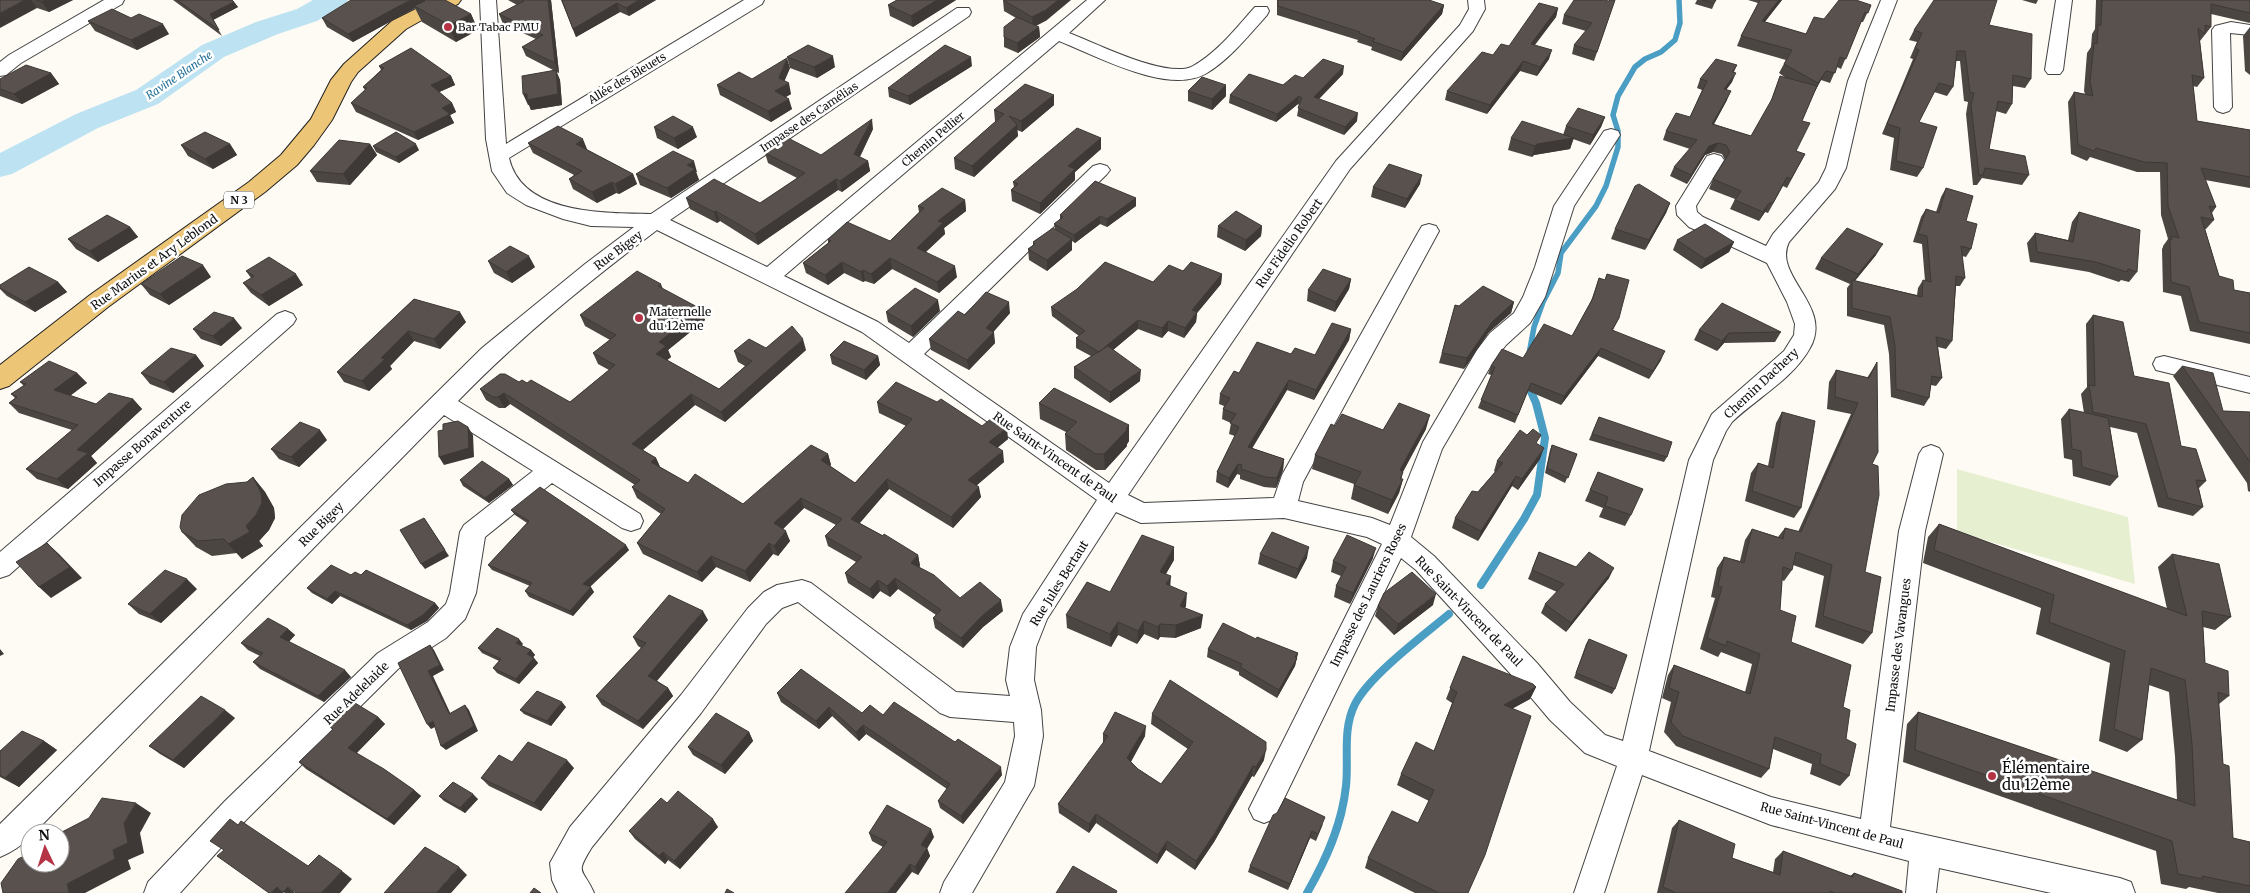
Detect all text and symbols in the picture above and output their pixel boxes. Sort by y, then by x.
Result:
place label: Bar Tabac PMU [458,20,539,34]
marker: Bar Tabac PMU [442,21,454,33]
water label: Ravine Blanche [143,47,215,102]
street label: Allée des Bleuets [585,49,668,107]
street label: Impasse des Camélias [757,79,861,155]
street label: Chemin Pellier [899,108,967,169]
road number: N 3 [224,192,254,208]
street label: Rue Fidelio Robert [1253,195,1326,291]
street label: Rue Marius et Ary Leblond [88,211,220,313]
street label: Rue Bigey [591,227,645,273]
place label: Maternelle du 12ème [649,304,711,333]
marker: Maternelle du 12ème [633,312,645,324]
street label: Chemin Dachery [1721,345,1801,421]
street label: Impasse Bonaventure [90,396,194,490]
street label: Rue Saint-Vincent de Paul [990,409,1120,506]
street label: Rue Bigey [296,499,346,549]
street label: Impasse des Lauriers Roses [1327,521,1409,669]
street label: Rue Jules Bertaut [1027,537,1092,629]
street label: Rue Saint-Vincent de Paul [1412,553,1526,670]
street label: Impasse des Vavangues [1882,577,1914,713]
street label: Rue Adelelaide [320,658,392,728]
place label: Élémentaire du 12ème [2002,757,2090,794]
marker: Élémentaire du 12ème [1986,770,1998,782]
street label: Rue Saint-Vincent de Paul [1759,799,1906,851]
north arrow [20,823,70,873]
text: N [38,826,50,844]

